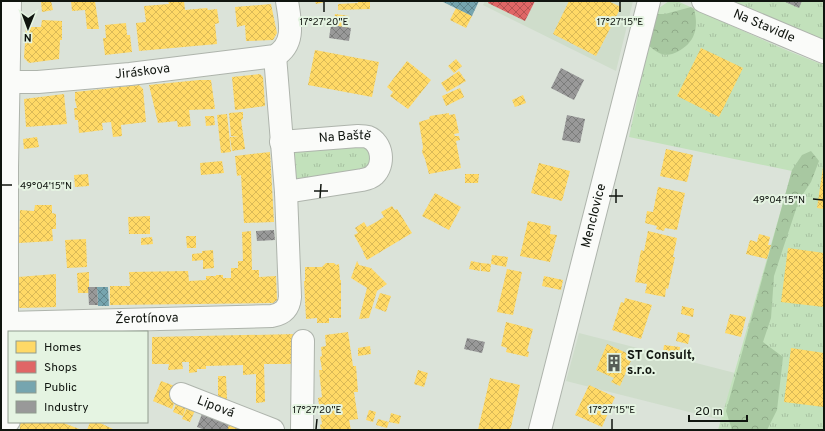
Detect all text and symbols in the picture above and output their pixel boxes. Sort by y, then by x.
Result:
street label: Na Stavidle [730,7,797,47]
north arrow [8,8,48,48]
text: 17°27'20"E [300,16,348,29]
text: 17°27'15"E [597,16,643,29]
text: N [24,30,32,44]
street label: Jiráskova [114,61,171,83]
street label: Na Baště [318,128,373,147]
text: 49°04'15"N [20,180,72,193]
street label: Menclovice [579,182,610,250]
text: 49°04'15"N [753,194,805,207]
street label: Žerotínova [115,310,179,328]
legend [8,331,148,423]
text: Homes [44,340,81,356]
place label: ST Consult, s.r.o. [627,348,695,379]
building icon: ST Consult, s.r.o. [604,353,624,373]
text: Shops [44,360,77,376]
text: Public [44,380,77,396]
street label: Lipová [194,393,237,422]
scale bar [689,397,747,423]
text: Industry [44,400,89,416]
text: 17°27'20"E [293,404,341,417]
text: 17°27'15"E [589,404,635,417]
text: 20 m [695,404,723,420]

